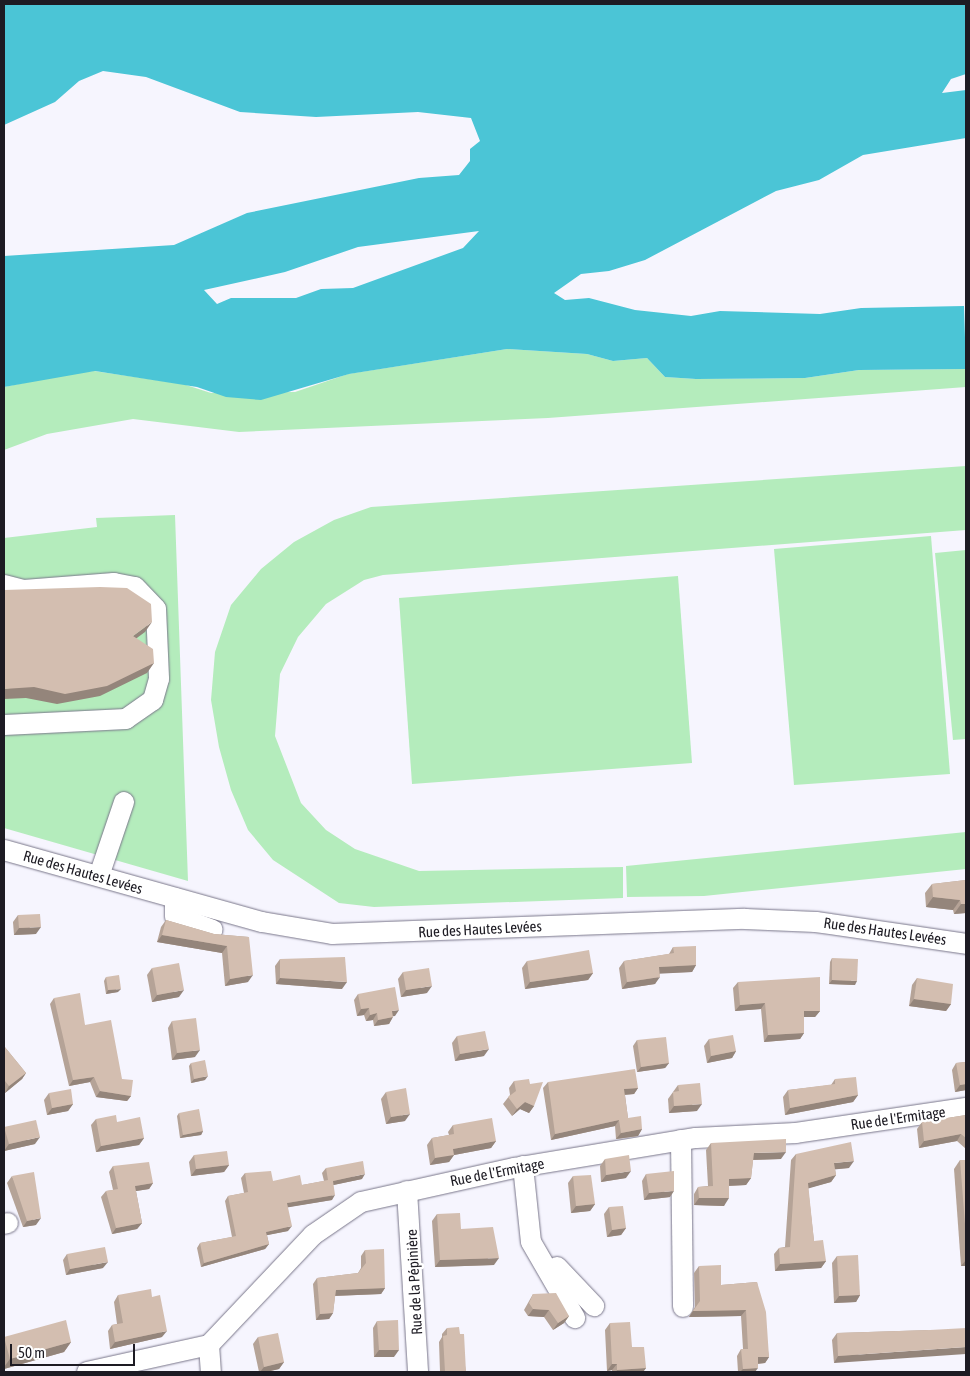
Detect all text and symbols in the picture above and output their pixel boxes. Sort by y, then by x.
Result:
street label: Rue des Hautes Levées [21,846,145,898]
street label: Rue des Hautes Levées [823,913,947,949]
street label: Rue des Hautes Levées [418,917,542,941]
street label: Rue de l'Ermitage [850,1102,946,1134]
street label: Rue de l'Ermitage [448,1154,546,1190]
street label: Rue de la Pépinière [402,1229,426,1335]
scale bar [12,1334,138,1366]
text: 50 m [18,1344,45,1361]

